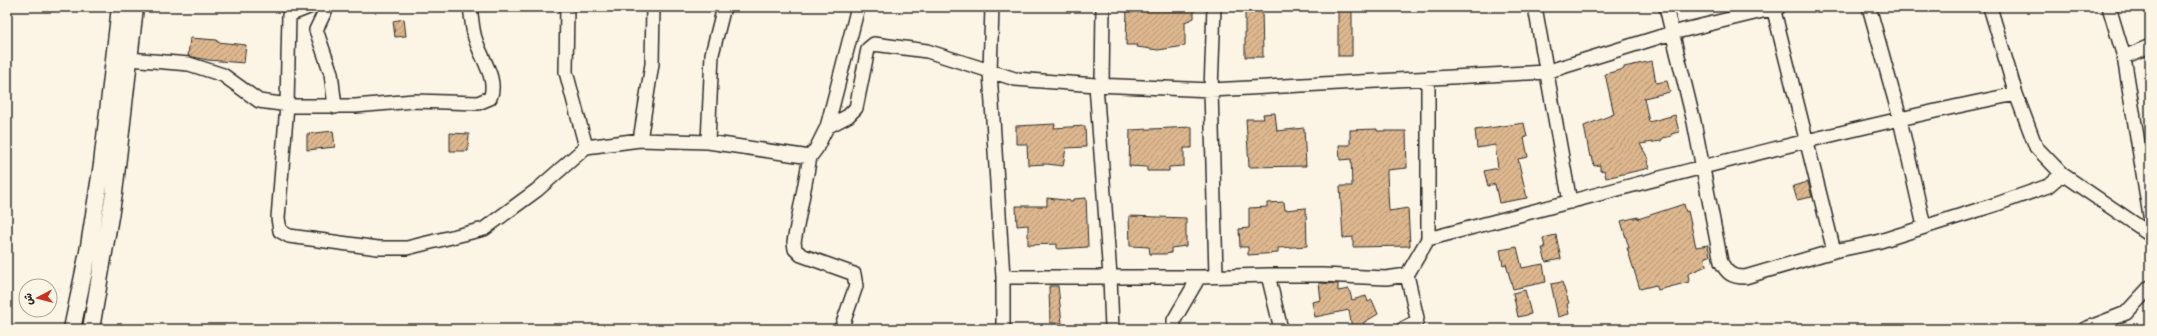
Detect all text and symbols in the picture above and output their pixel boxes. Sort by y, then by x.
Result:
north arrow [18,278,58,318]
text: ش [21,292,36,306]

